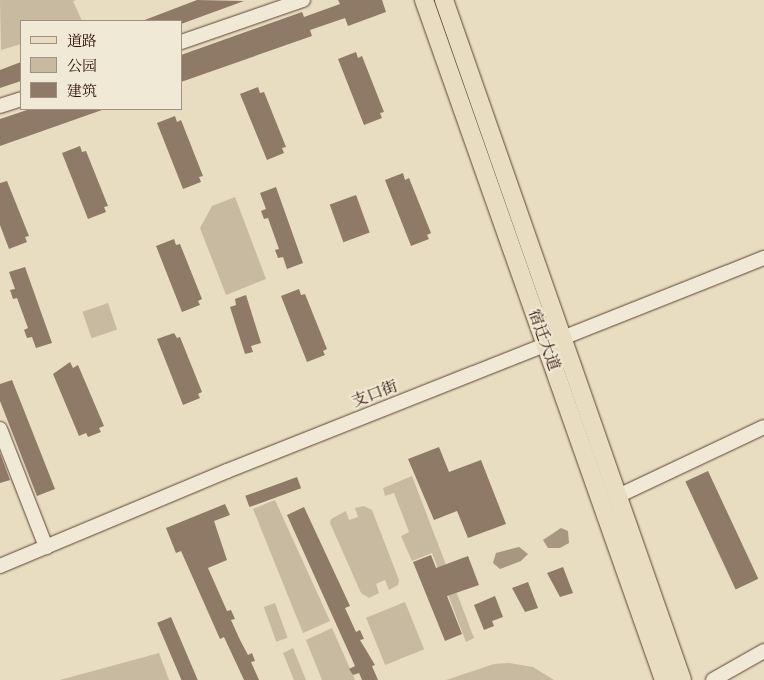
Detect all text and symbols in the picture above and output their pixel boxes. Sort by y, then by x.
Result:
legend [20,20,182,110]
text: 道路 [67,32,97,51]
text: 公园 [67,57,97,76]
text: 建筑 [67,82,97,101]
street label: 宿迁大道 [524,307,564,373]
street label: 支口街 [349,376,401,412]

